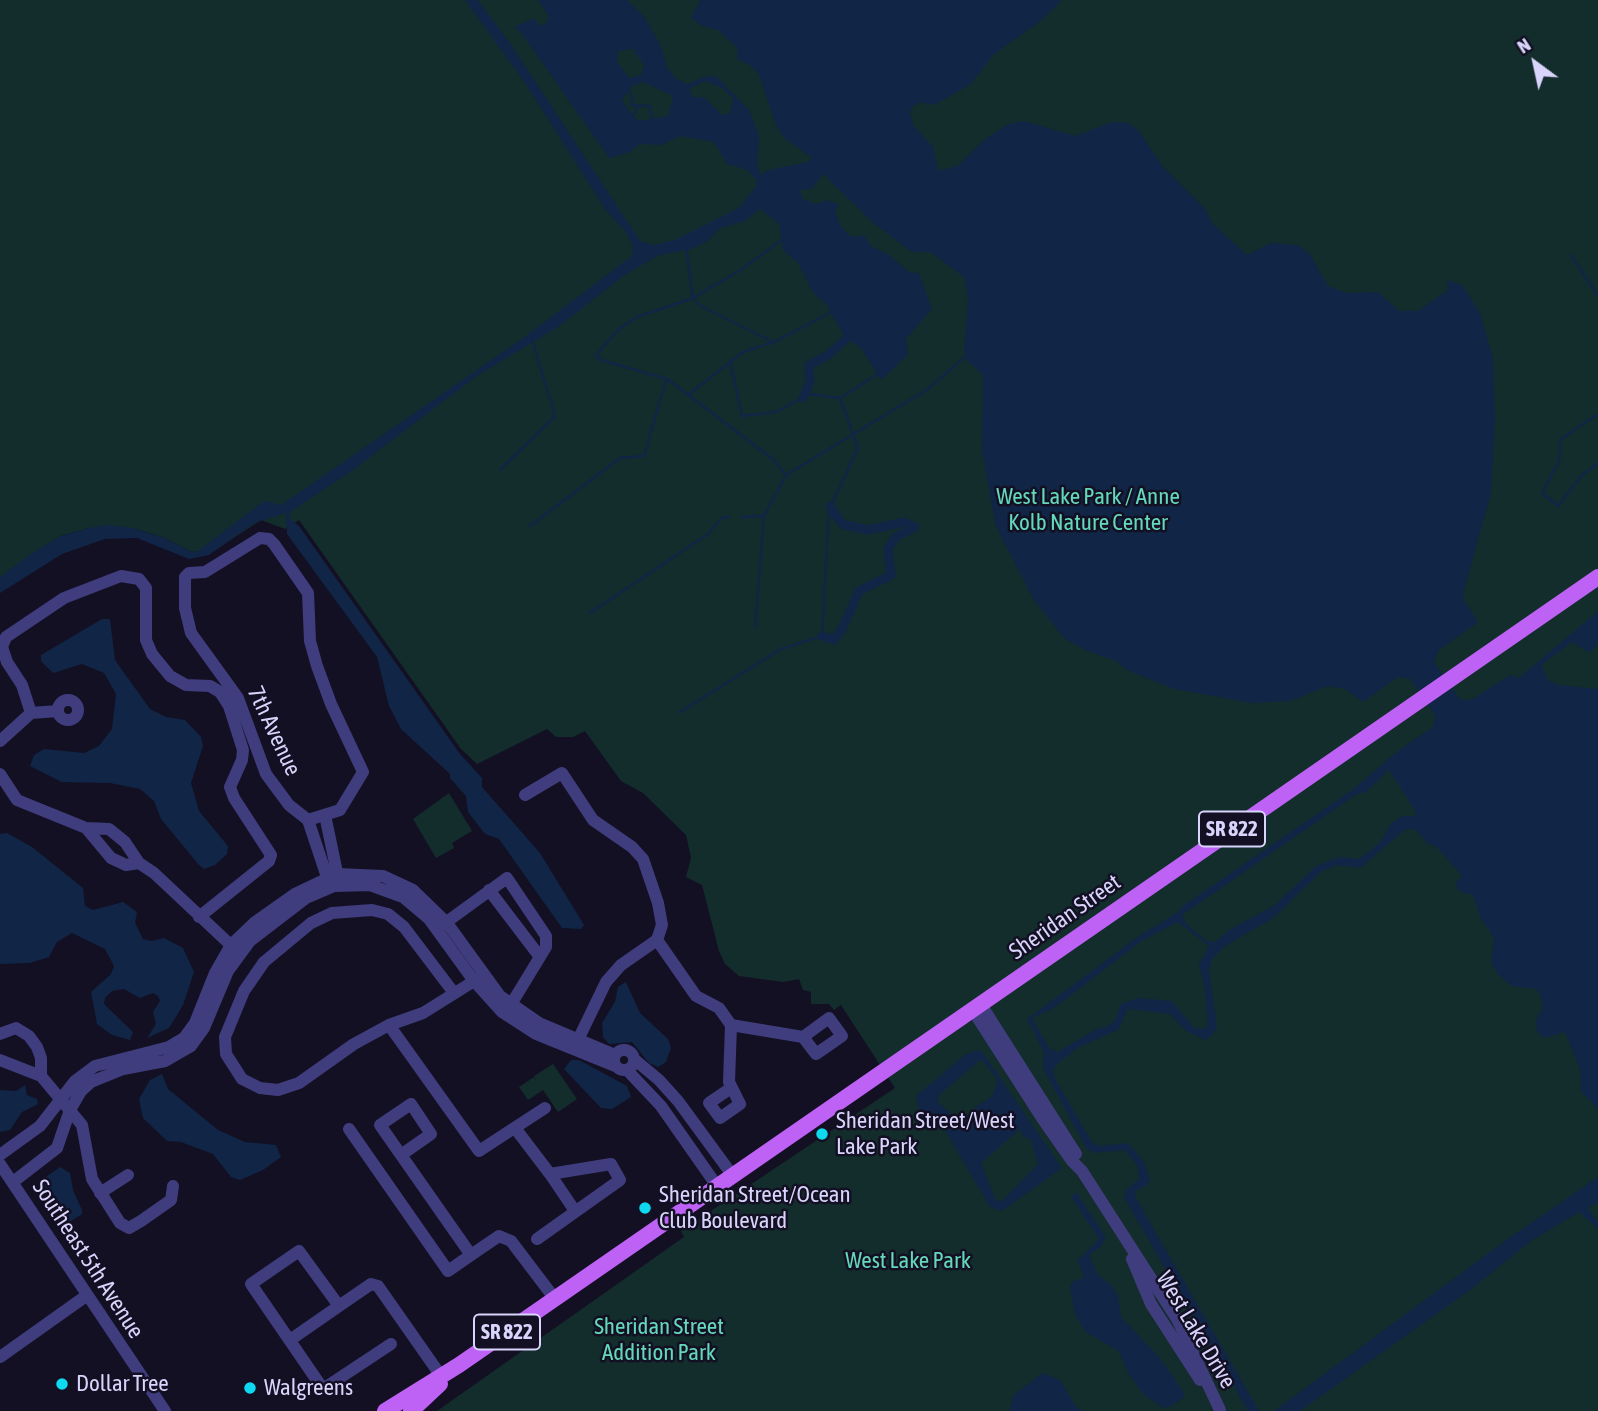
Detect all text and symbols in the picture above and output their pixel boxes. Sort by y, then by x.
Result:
north arrow [1500,28,1570,98]
text: N [1513,33,1534,58]
park label: West Lake Park / Anne Kolb Nature Center [996,483,1180,537]
street label: 7th Avenue [241,682,307,780]
road number: SR 822 [1199,812,1265,846]
street label: Sheridan Street [1004,869,1126,965]
place label: Sheridan Street/West Lake Park [836,1107,1015,1161]
marker: Sheridan Street/West Lake Park [814,1126,830,1142]
street label: Southeast 5th Avenue [26,1174,150,1344]
place label: Sheridan Street/Ocean Club Boulevard [659,1181,851,1235]
marker: Sheridan Street/Ocean Club Boulevard [637,1200,653,1216]
park label: West Lake Park [845,1247,971,1275]
street label: West Lake Drive [1150,1266,1242,1394]
park label: Sheridan Street Addition Park [594,1313,724,1367]
road number: SR 822 [474,1314,540,1350]
place label: Dollar Tree [76,1370,169,1398]
place label: Walgreens [264,1374,353,1402]
marker: Dollar Tree [54,1376,70,1392]
marker: Walgreens [242,1380,258,1396]

